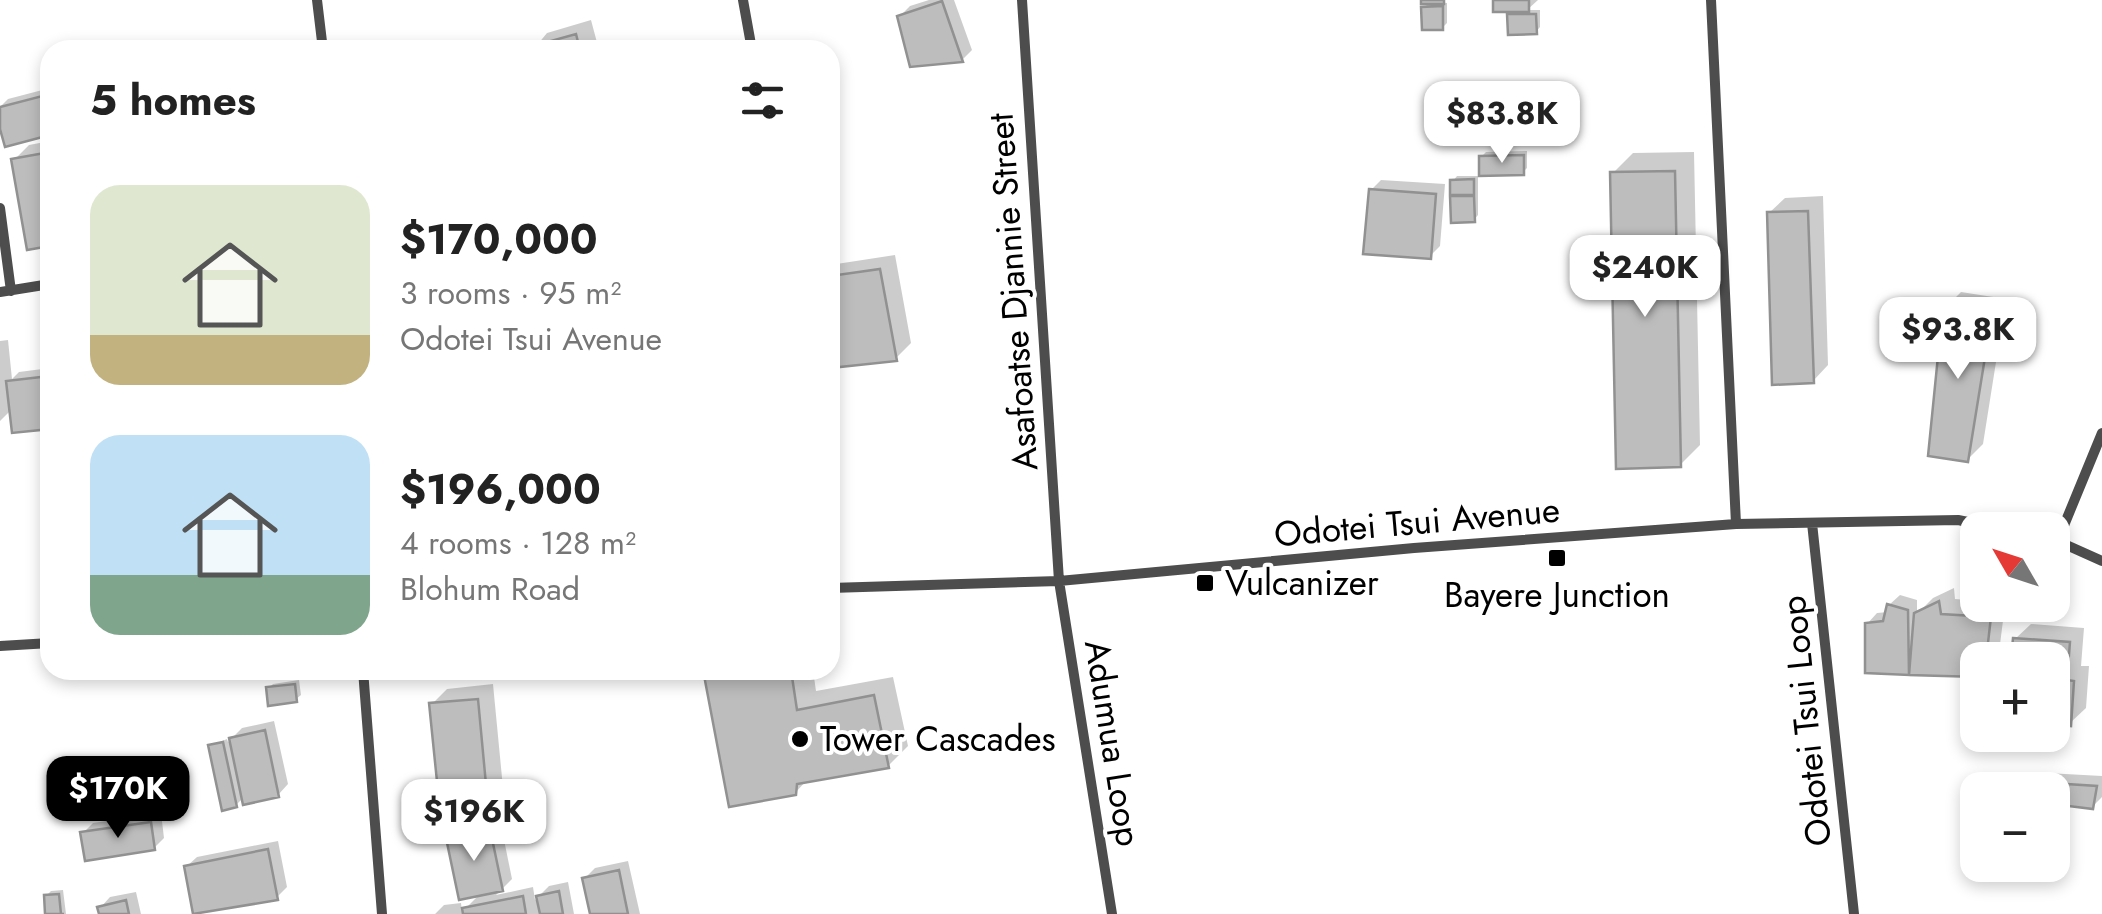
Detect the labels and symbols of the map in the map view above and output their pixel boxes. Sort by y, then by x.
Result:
pin: $83.8K [1421,81,1583,166]
street label: Asafoatse Djannie Street [976,111,1050,472]
pin: $240K [1575,235,1715,320]
pin: $93.8K [1877,297,2039,382]
street label: Odotei Tsui Avenue [1272,485,1562,559]
north arrow [1960,512,2070,622]
marker: Bayere Junction [1546,547,1568,569]
place label: Vulcanizer [1225,558,1379,608]
place label: Bayere Junction [1444,570,1670,620]
marker: Vulcanizer [1194,572,1216,594]
street label: Odotei Tsui Loop [1768,593,1844,849]
street label: Adumua Loop [1072,636,1154,850]
place label: Tower Cascades [820,714,1056,764]
marker: Tower Cascades [789,728,811,750]
pin: $170K [48,756,188,841]
pin: $196K [404,779,544,864]

